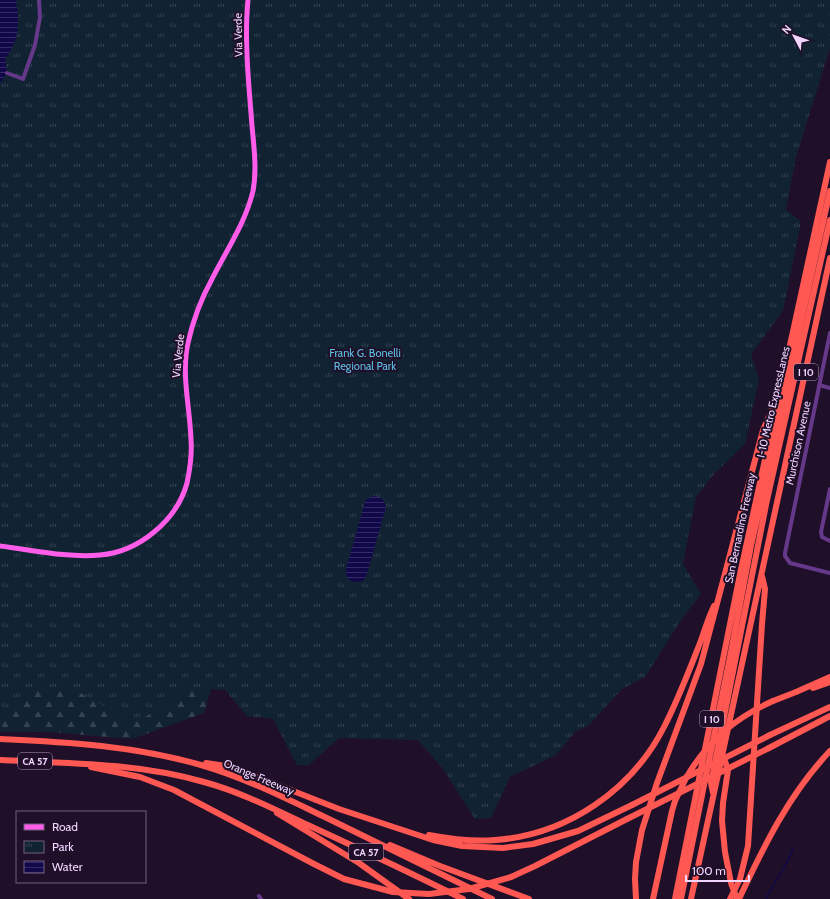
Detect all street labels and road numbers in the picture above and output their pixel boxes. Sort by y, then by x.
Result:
street label: Via Verde [231,13,245,57]
street label: Via Verde [169,333,187,379]
street label: I-10 Metro ExpressLanes [753,345,793,459]
road number: I 10 [794,364,818,380]
street label: Murchison Avenue [782,399,814,486]
street label: San Bernardino Freeway [721,471,759,584]
road number: I 10 [700,711,724,727]
road number: CA 57 [18,753,52,769]
street label: Orange Freeway [222,756,297,798]
road number: CA 57 [349,844,383,860]

